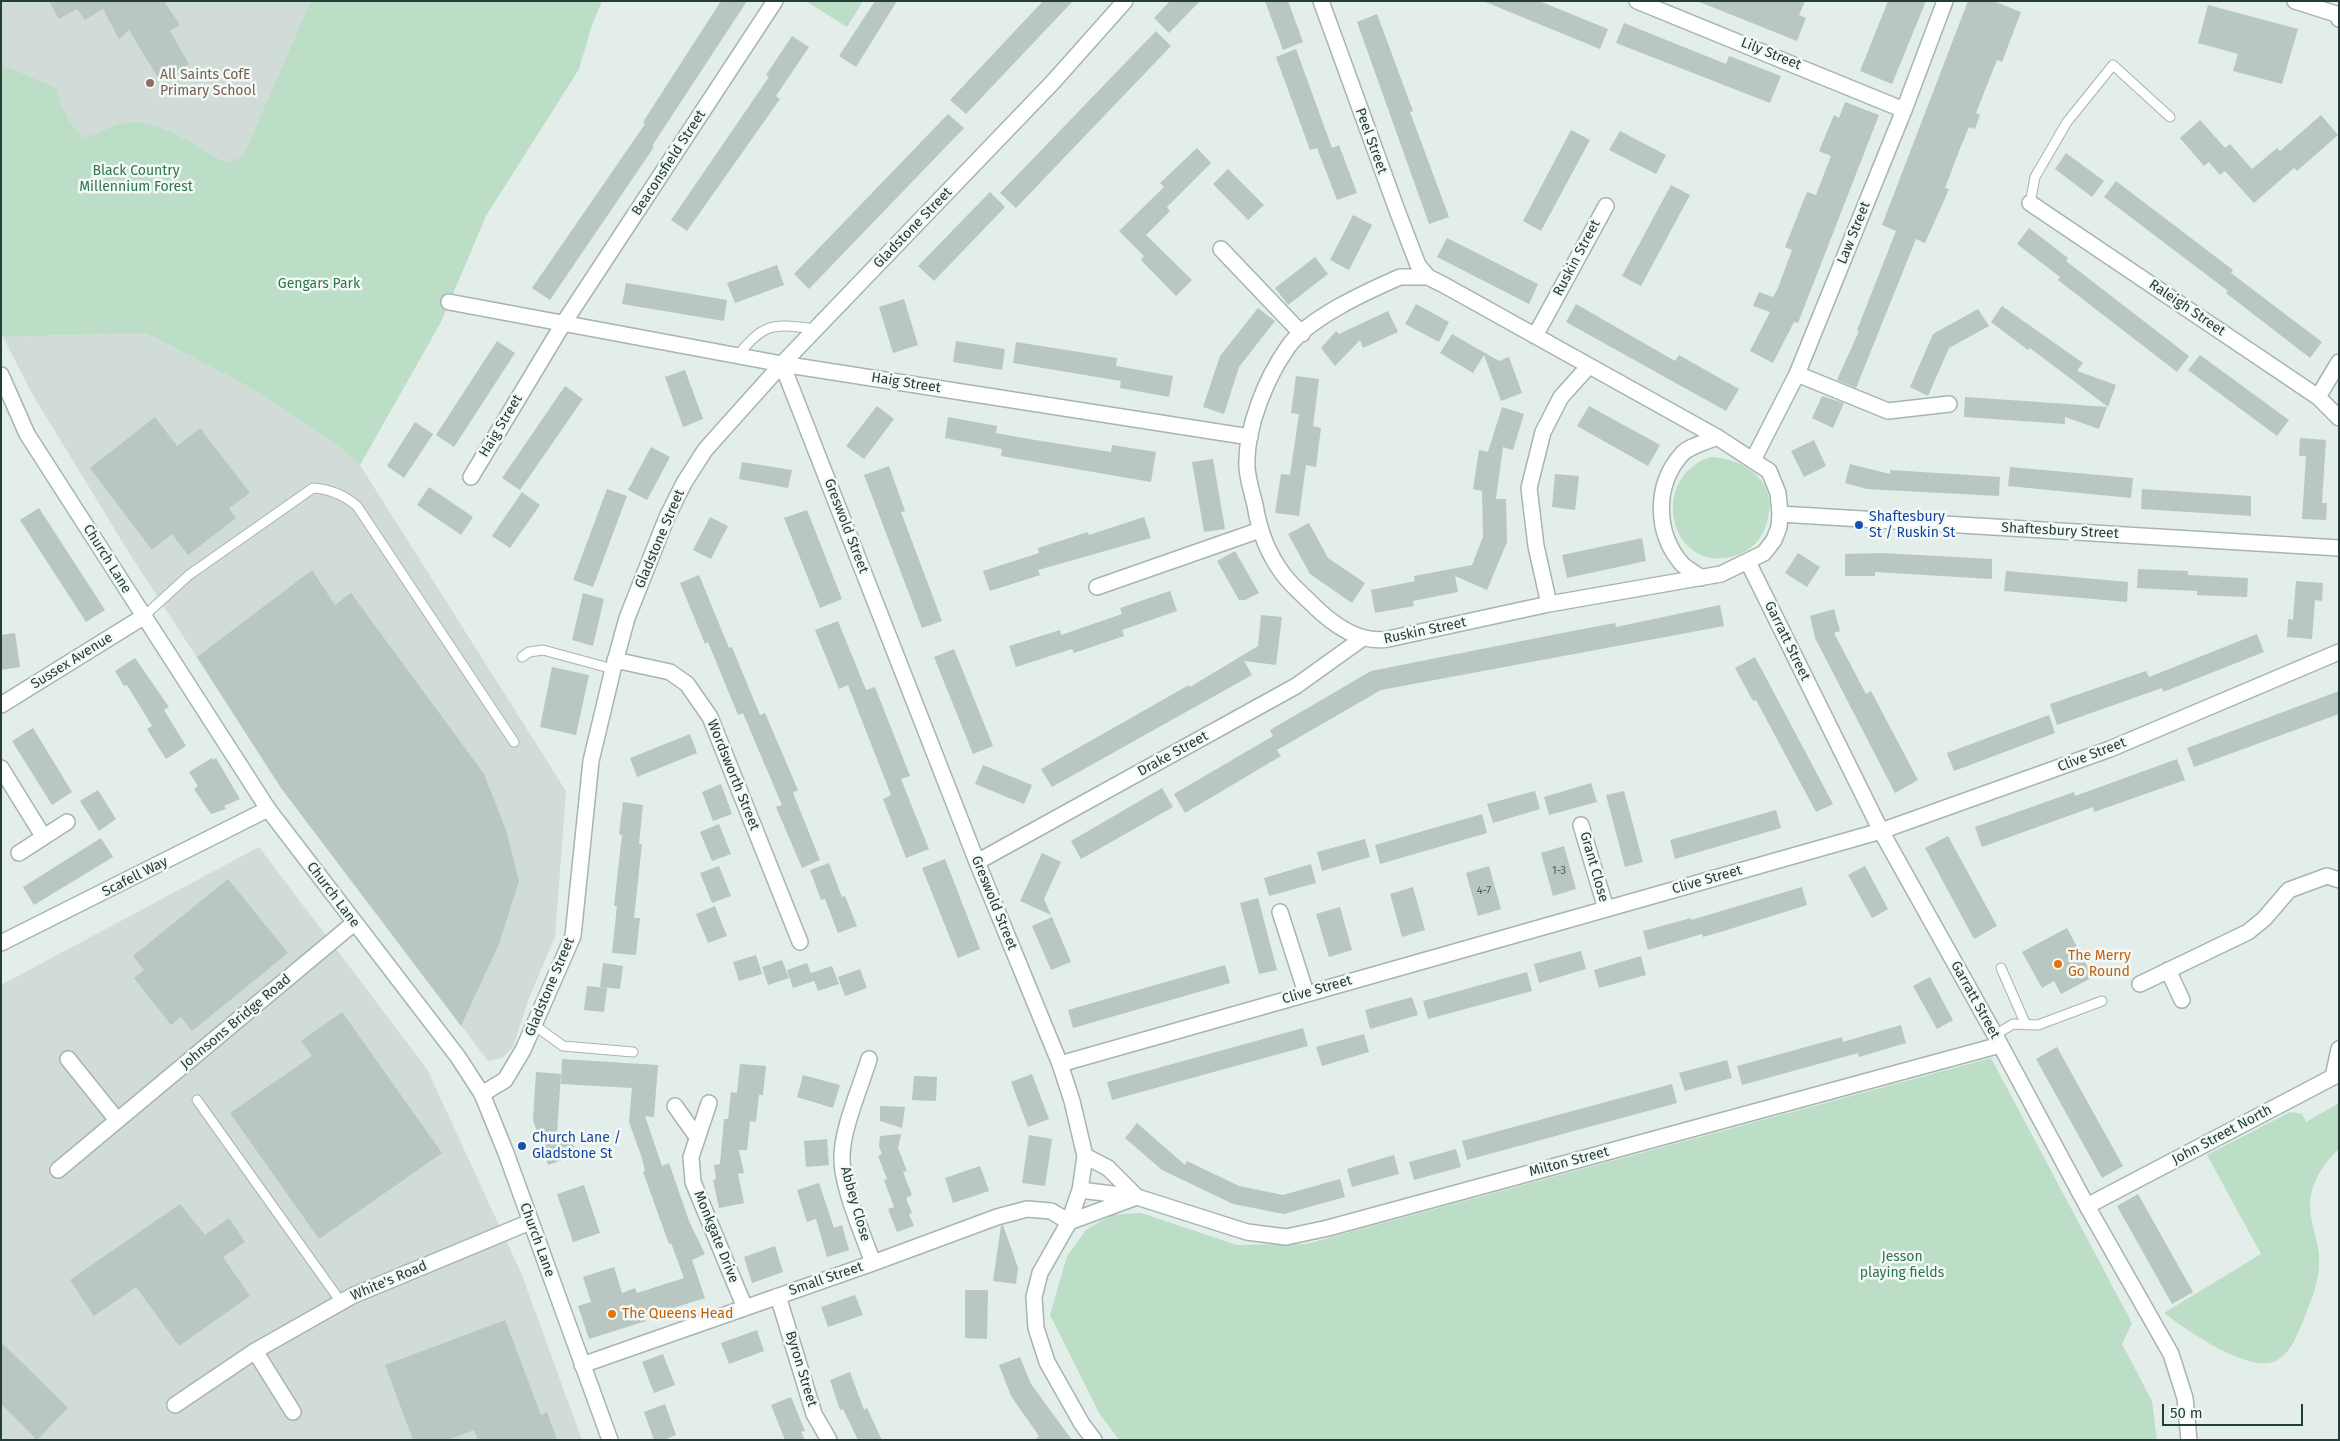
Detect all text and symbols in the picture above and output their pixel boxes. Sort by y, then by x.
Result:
street label: Lily Street [1738,34,1804,74]
place label: All Saints CofE Primary School [160,67,256,100]
marker: All Saints CofE Primary School [144,77,156,89]
street label: Peel Street [1351,106,1391,176]
street label: Beaconsfield Street [629,107,709,219]
park label: Black Country Millennium Forest [79,163,193,196]
street label: Gladstone Street [870,184,956,272]
street label: Law Street [1834,199,1874,267]
street label: Ruskin Street [1550,217,1604,299]
park label: Gengars Park [278,276,360,292]
street label: Raleigh Street [2146,276,2228,340]
street label: Haig Street [870,369,942,397]
street label: Haig Street [476,392,526,460]
street label: Greswold Street [820,476,872,576]
street label: Gladstone Street [632,487,688,591]
place label: Shaftesbury St / Ruskin St [1869,509,1955,542]
marker: Shaftesbury St / Ruskin St [1853,519,1865,531]
street label: Shaftesbury Street [2001,520,2119,542]
street label: Church Lane [79,522,135,596]
street label: Garratt Street [1761,599,1813,683]
street label: Ruskin Street [1382,614,1468,648]
street label: Sussex Avenue [28,629,116,693]
street label: Wordsworth Street [703,717,763,833]
street label: Drake Street [1135,728,1211,780]
street label: Clive Street [2055,734,2129,776]
street label: Grant Close [1576,830,1612,904]
street label: Scafell Way [99,853,171,901]
street label: Greswold Street [967,853,1021,953]
street label: Church Lane [303,859,363,931]
street label: Clive Street [1670,862,1744,898]
house number: 1-3 [1552,864,1566,878]
house number: 4-7 [1477,884,1491,898]
street label: Gladstone Street [522,935,578,1039]
place label: The Merry Go Round [2068,948,2131,980]
street label: Garratt Street [1947,958,2003,1042]
marker: The Merry Go Round [2052,958,2064,970]
street label: Johnsons Bridge Road [177,971,295,1073]
street label: Clive Street [1280,972,1354,1008]
street label: John Street North [2169,1102,2275,1168]
place label: Church Lane / Gladstone St [532,1130,621,1162]
marker: Church Lane / Gladstone St [516,1140,528,1152]
street label: Milton Street [1527,1143,1611,1181]
street label: Abbey Close [836,1165,874,1243]
street label: Monkgate Drive [690,1188,742,1286]
street label: Church Lane [516,1201,558,1279]
park label: Jesson playing fields [1860,1249,1944,1282]
street label: White's Road [348,1257,430,1305]
street label: Small Street [787,1259,865,1299]
place label: The Queens Head [622,1306,733,1322]
marker: The Queens Head [606,1308,618,1320]
street label: Byron Street [781,1329,821,1409]
scale bar [2165,1394,2306,1426]
text: 50 m [2170,1404,2203,1422]

